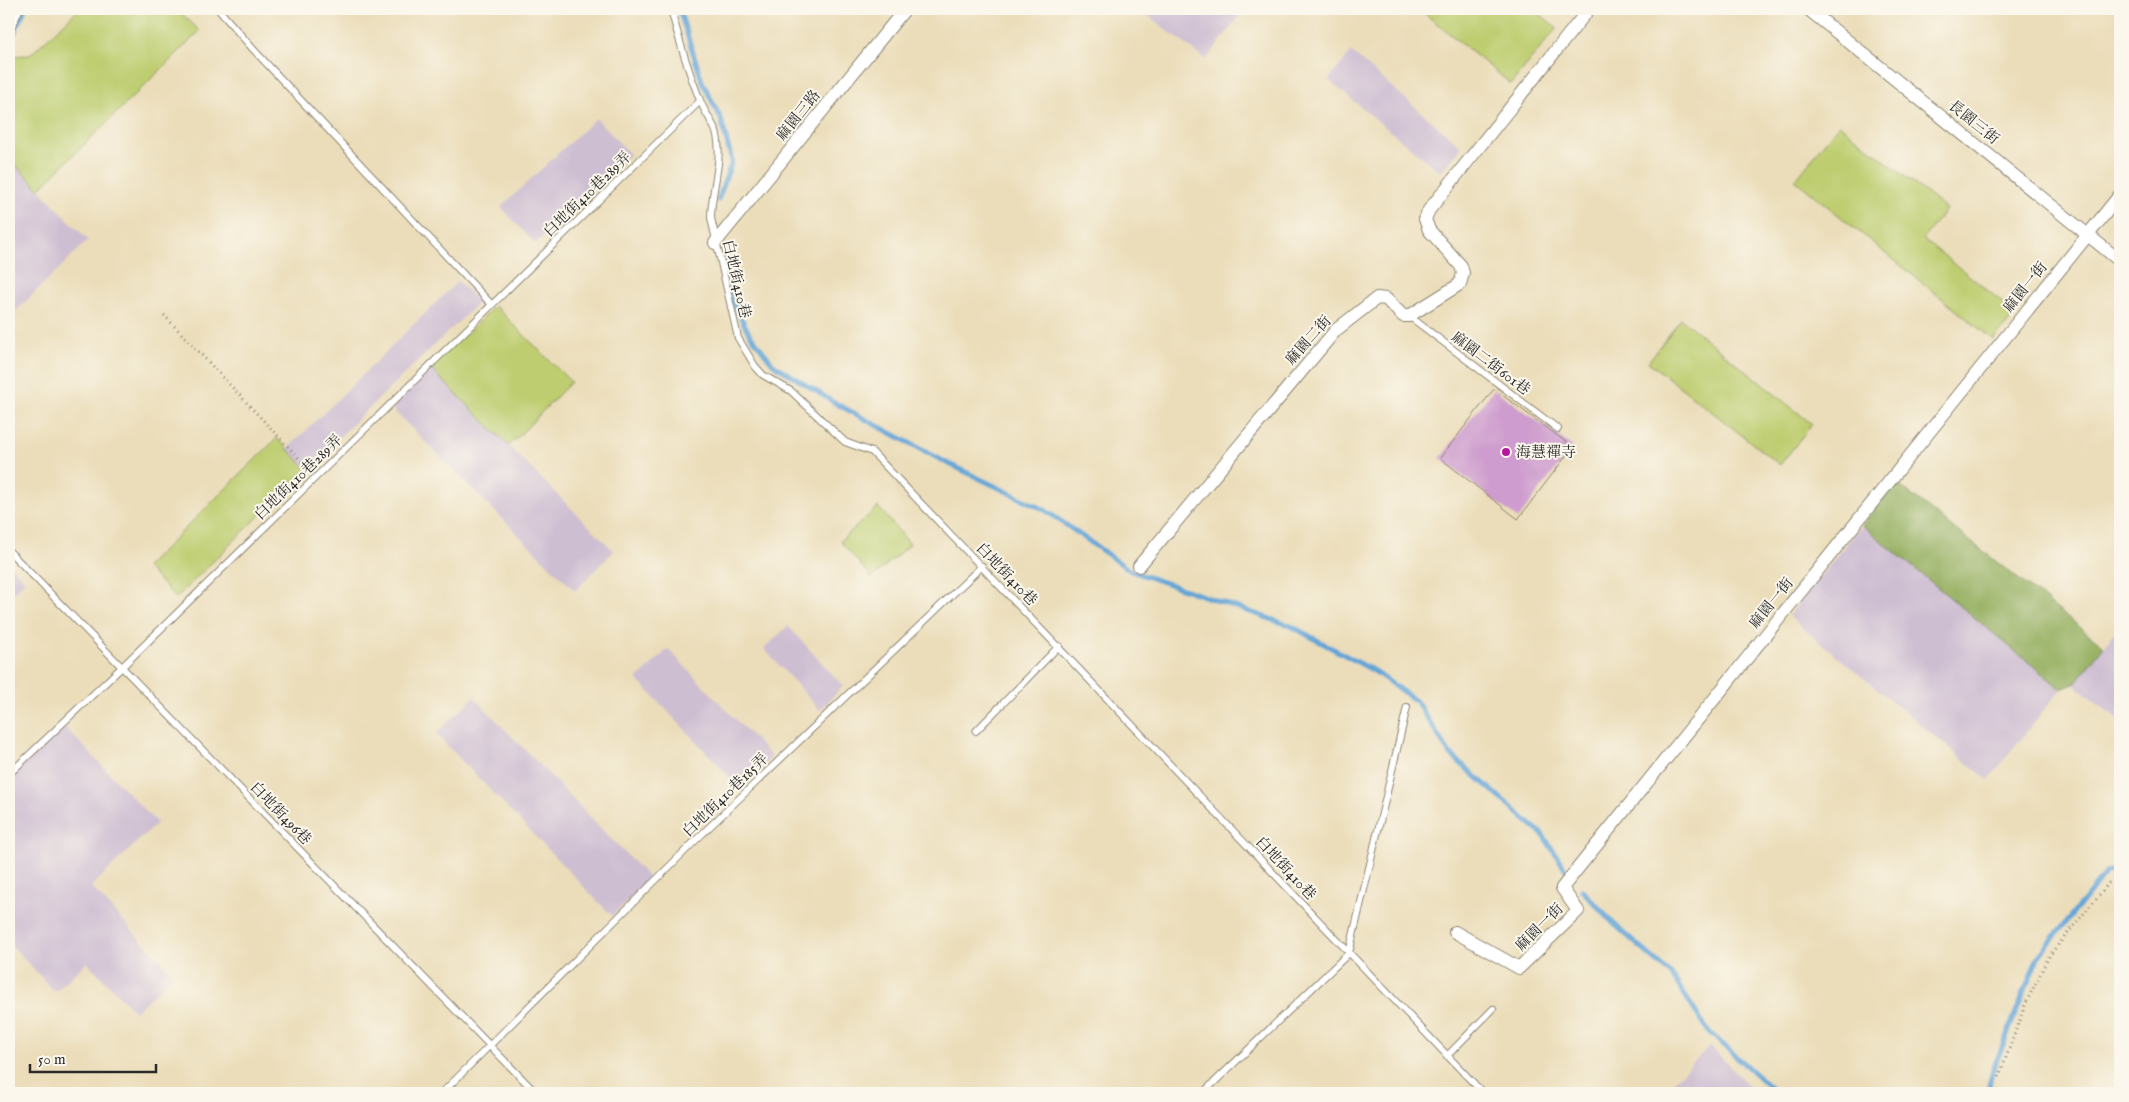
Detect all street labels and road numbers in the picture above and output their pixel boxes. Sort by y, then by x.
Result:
street label: 麻園三路 [772,86,825,145]
street label: 長園三街 [1944,96,2003,149]
street label: 白地街410巷289弄 [539,148,635,241]
street label: 白地街410巷 [718,238,755,320]
street label: 麻園一街 [1999,258,2052,317]
street label: 麻園二街 [1281,312,1336,369]
street label: 麻園二街601巷 [1447,327,1534,399]
street label: 白地街410巷289弄 [250,431,346,524]
street label: 白地街410巷 [972,539,1041,610]
street label: 麻園一街 [1745,574,1798,633]
street label: 白地街410巷185弄 [678,750,772,841]
street label: 白地街496巷 [246,778,315,849]
street label: 白地街410巷 [1251,833,1320,904]
street label: 麻園一街 [1511,899,1567,955]

